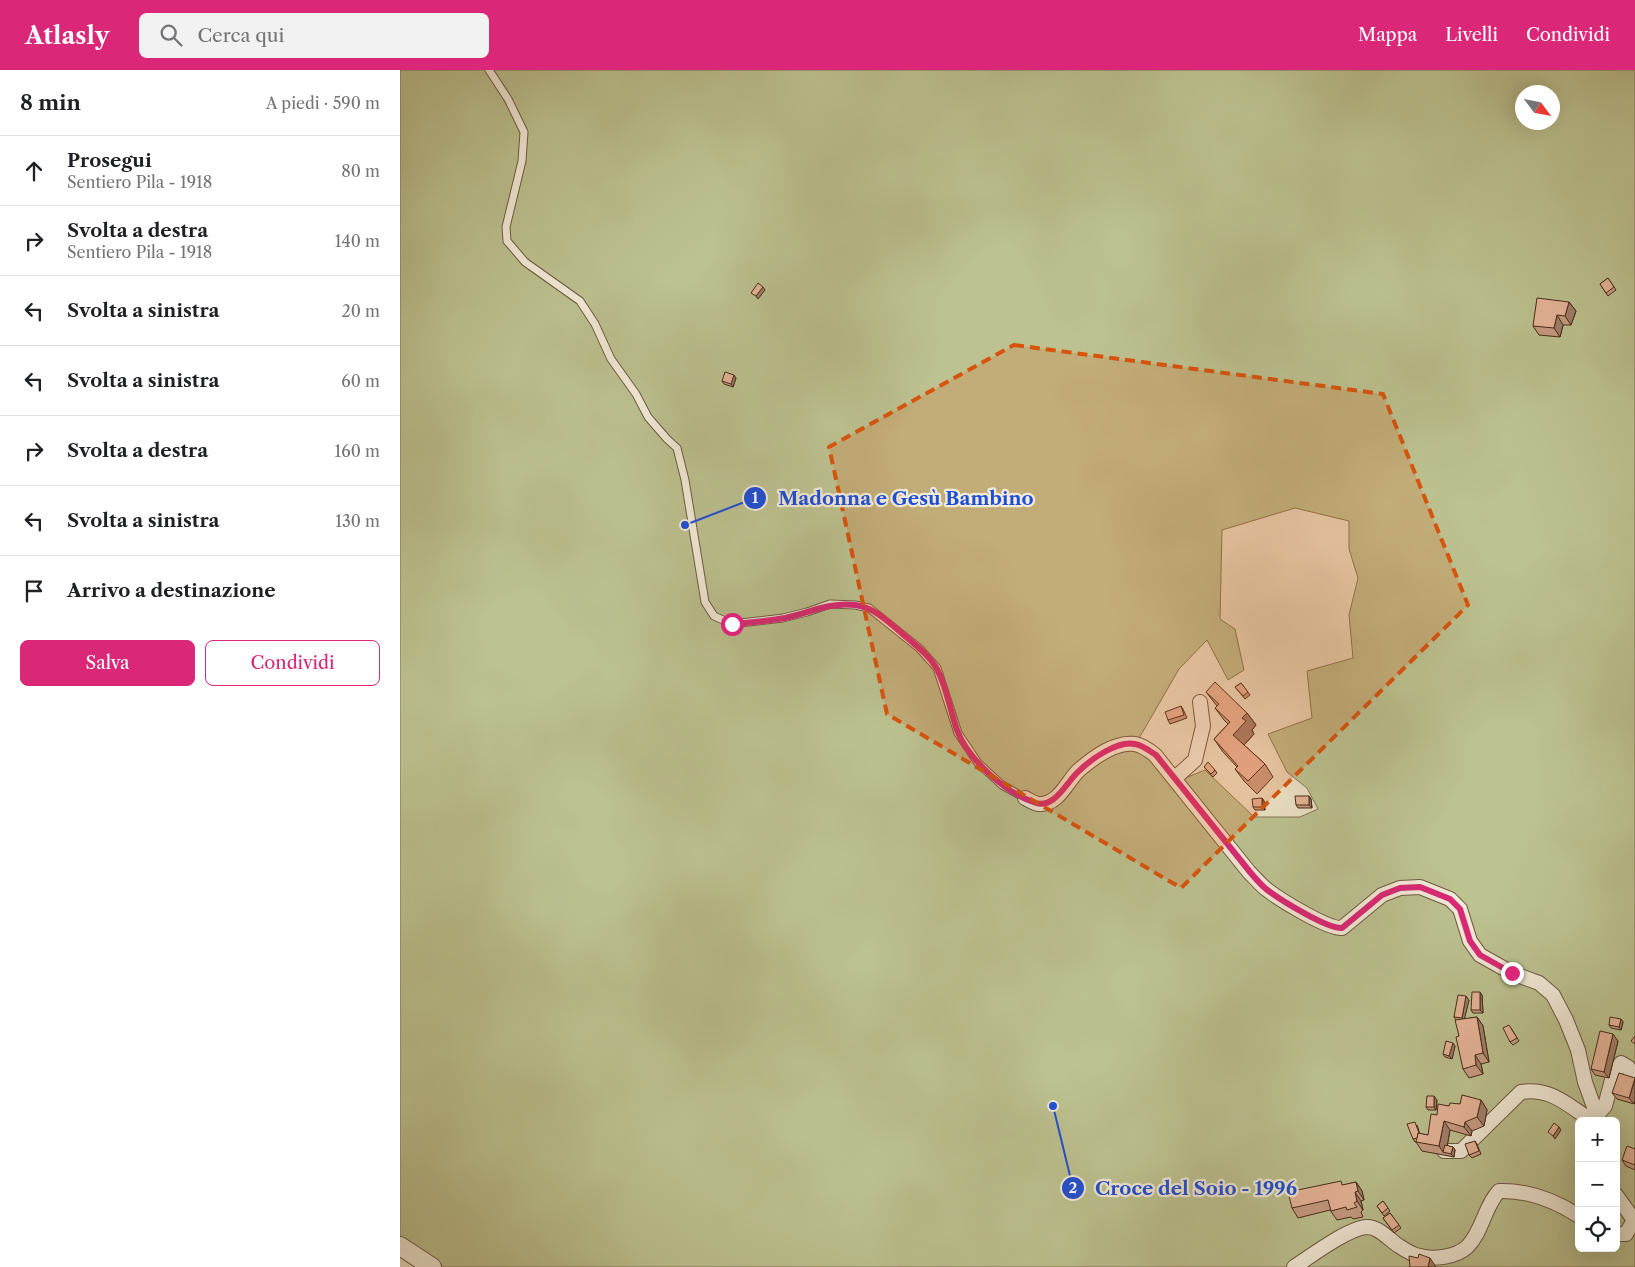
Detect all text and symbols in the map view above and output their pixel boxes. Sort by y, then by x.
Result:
search box [139,13,489,58]
text: Atlasly [25,21,109,50]
icon: search [157,21,185,49]
text: Cerca qui [197,24,284,47]
text: Mappa [1358,24,1417,46]
text: Livelli [1445,24,1498,46]
text: Condividi [1526,24,1610,46]
north arrow [1515,85,1560,130]
text: 8 min [20,90,81,115]
text: A piedi · 590 m [266,93,380,113]
text: Prosegui [67,149,152,172]
icon: ahead [20,157,48,185]
text: 80 m [341,161,380,181]
text: Sentiero Pila - 1918 [67,172,212,192]
text: Svolta a destra [67,219,208,242]
icon: right [20,227,48,255]
text: 140 m [335,231,380,251]
text: Sentiero Pila - 1918 [67,242,212,262]
icon: left [20,297,48,325]
text: Svolta a sinistra [67,299,220,322]
text: 20 m [341,301,380,321]
icon: left [20,367,48,395]
text: Svolta a sinistra [67,369,220,392]
text: 60 m [341,371,380,391]
icon: right [20,437,48,465]
text: Svolta a destra [67,439,208,462]
text: 160 m [335,441,380,461]
callout: Madonna e Gesù Bambino [743,481,1043,515]
text: Madonna e Gesù Bambino [778,487,1034,510]
text: 1 [752,488,759,507]
icon: left [20,507,48,535]
text: Svolta a sinistra [67,509,220,532]
text: 130 m [335,511,380,531]
icon: arrive [20,577,48,605]
text: Arrivo a destinazione [67,579,276,602]
route start [721,613,744,636]
button: Salva [20,640,195,686]
button: Condividi [205,640,380,686]
route end [1501,962,1524,985]
map controls [1575,1117,1620,1252]
button: + [1575,1117,1620,1162]
button: − [1575,1162,1620,1207]
callout: Croce del Soio - 1996 [1060,1171,1307,1205]
text: Croce del Soio - 1996 [1095,1177,1297,1200]
text: 2 [1069,1178,1078,1197]
button: locate [1575,1207,1620,1252]

